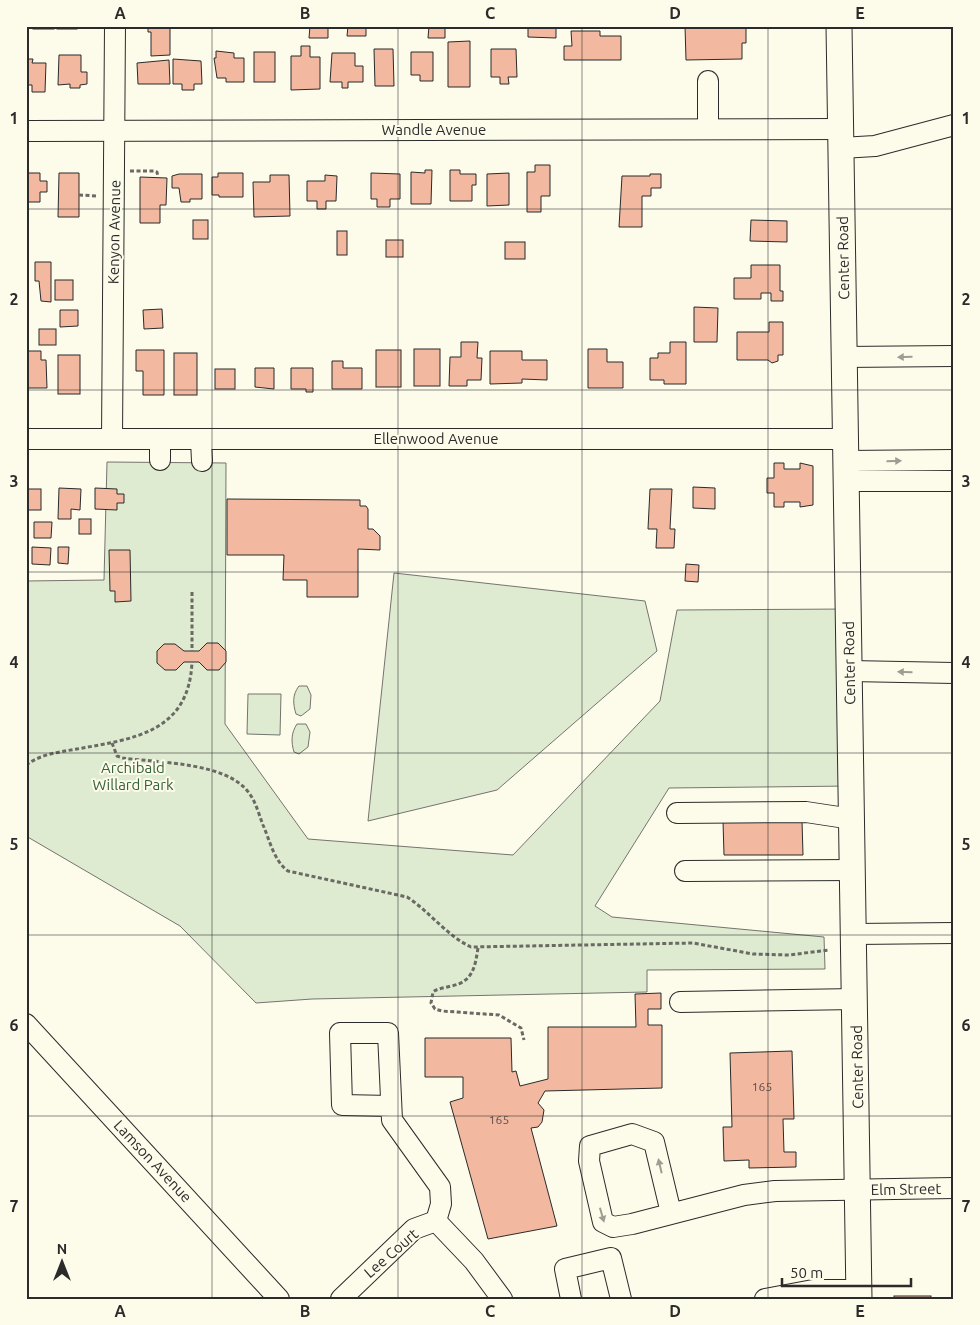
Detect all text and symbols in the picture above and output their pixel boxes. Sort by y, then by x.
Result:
text: A [114,4,126,22]
text: B [300,4,310,22]
text: C [485,4,495,22]
text: D [669,4,681,22]
text: E [855,4,865,22]
text: 1 [9,109,19,127]
text: 1 [961,109,971,127]
street label: Wandle Avenue [382,121,486,138]
street label: Kenyon Avenue [105,180,123,284]
street label: Center Road [834,216,852,300]
text: 2 [9,290,19,308]
text: 2 [961,290,971,308]
one-way arrow [897,353,913,361]
street label: Ellenwood Avenue [373,430,499,447]
one-way arrow [887,457,903,465]
text: 3 [9,472,19,490]
text: 3 [961,472,971,490]
street label: Center Road [840,621,858,705]
text: 4 [9,653,19,671]
text: 4 [961,653,971,671]
one-way arrow [897,668,913,676]
park label: Archibald Willard Park [92,759,174,793]
text: 5 [9,835,19,853]
text: 5 [961,835,971,853]
text: 6 [9,1016,19,1034]
text: 6 [961,1016,971,1034]
street label: Center Road [848,1025,866,1109]
house number: 165 [752,1080,772,1093]
house number: 165 [489,1113,509,1126]
street label: Lamson Avenue [111,1116,195,1206]
one-way arrow [656,1159,664,1174]
street label: Elm Street [871,1180,942,1198]
text: 7 [9,1197,19,1215]
text: 7 [961,1197,971,1215]
one-way arrow [598,1208,606,1223]
street label: Lee Court [361,1225,421,1281]
north arrow [38,1238,88,1288]
text: N [57,1241,67,1257]
scale bar [782,1255,911,1287]
text: 50 m [790,1264,823,1281]
text: A [114,1302,126,1320]
text: B [300,1302,310,1320]
text: C [485,1302,495,1320]
text: D [669,1302,681,1320]
text: E [855,1302,865,1320]

